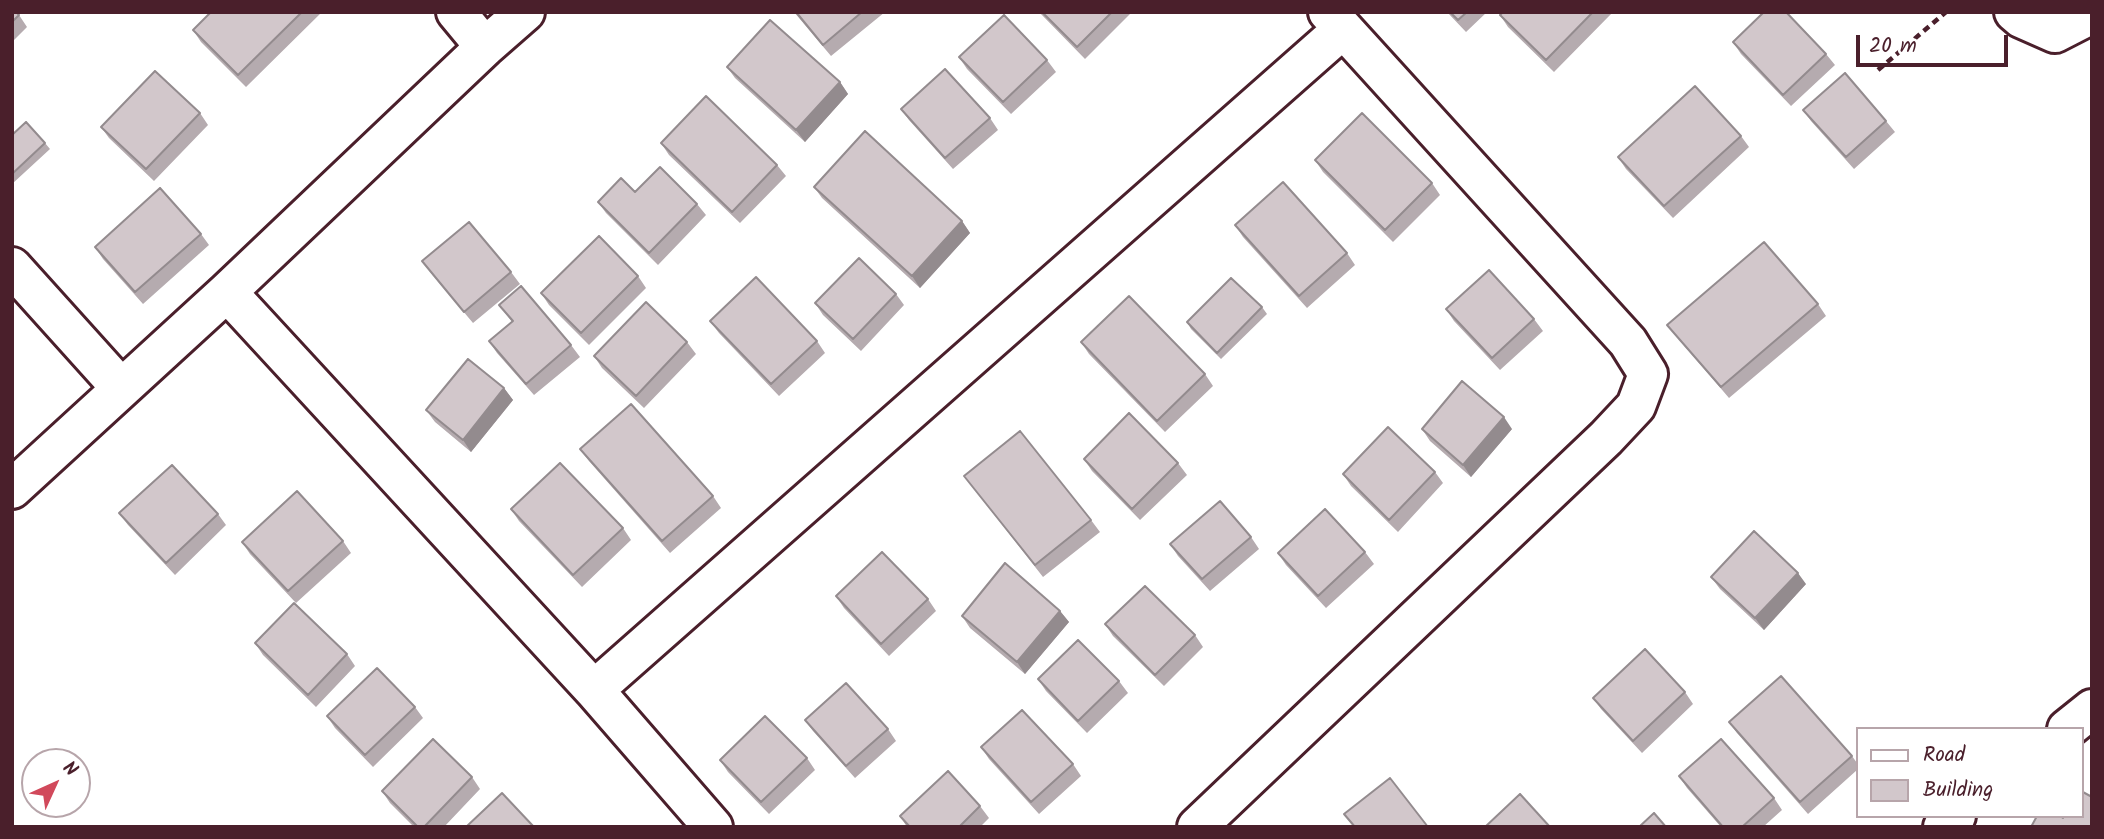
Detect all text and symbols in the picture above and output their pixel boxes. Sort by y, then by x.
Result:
scale bar [1859,21,2011,65]
text: 20 m [1869,30,1917,63]
legend [1856,727,2083,818]
text: Road [1923,739,1965,772]
north arrow [21,748,91,818]
text: N [55,755,84,784]
text: Building [1923,774,1993,807]

